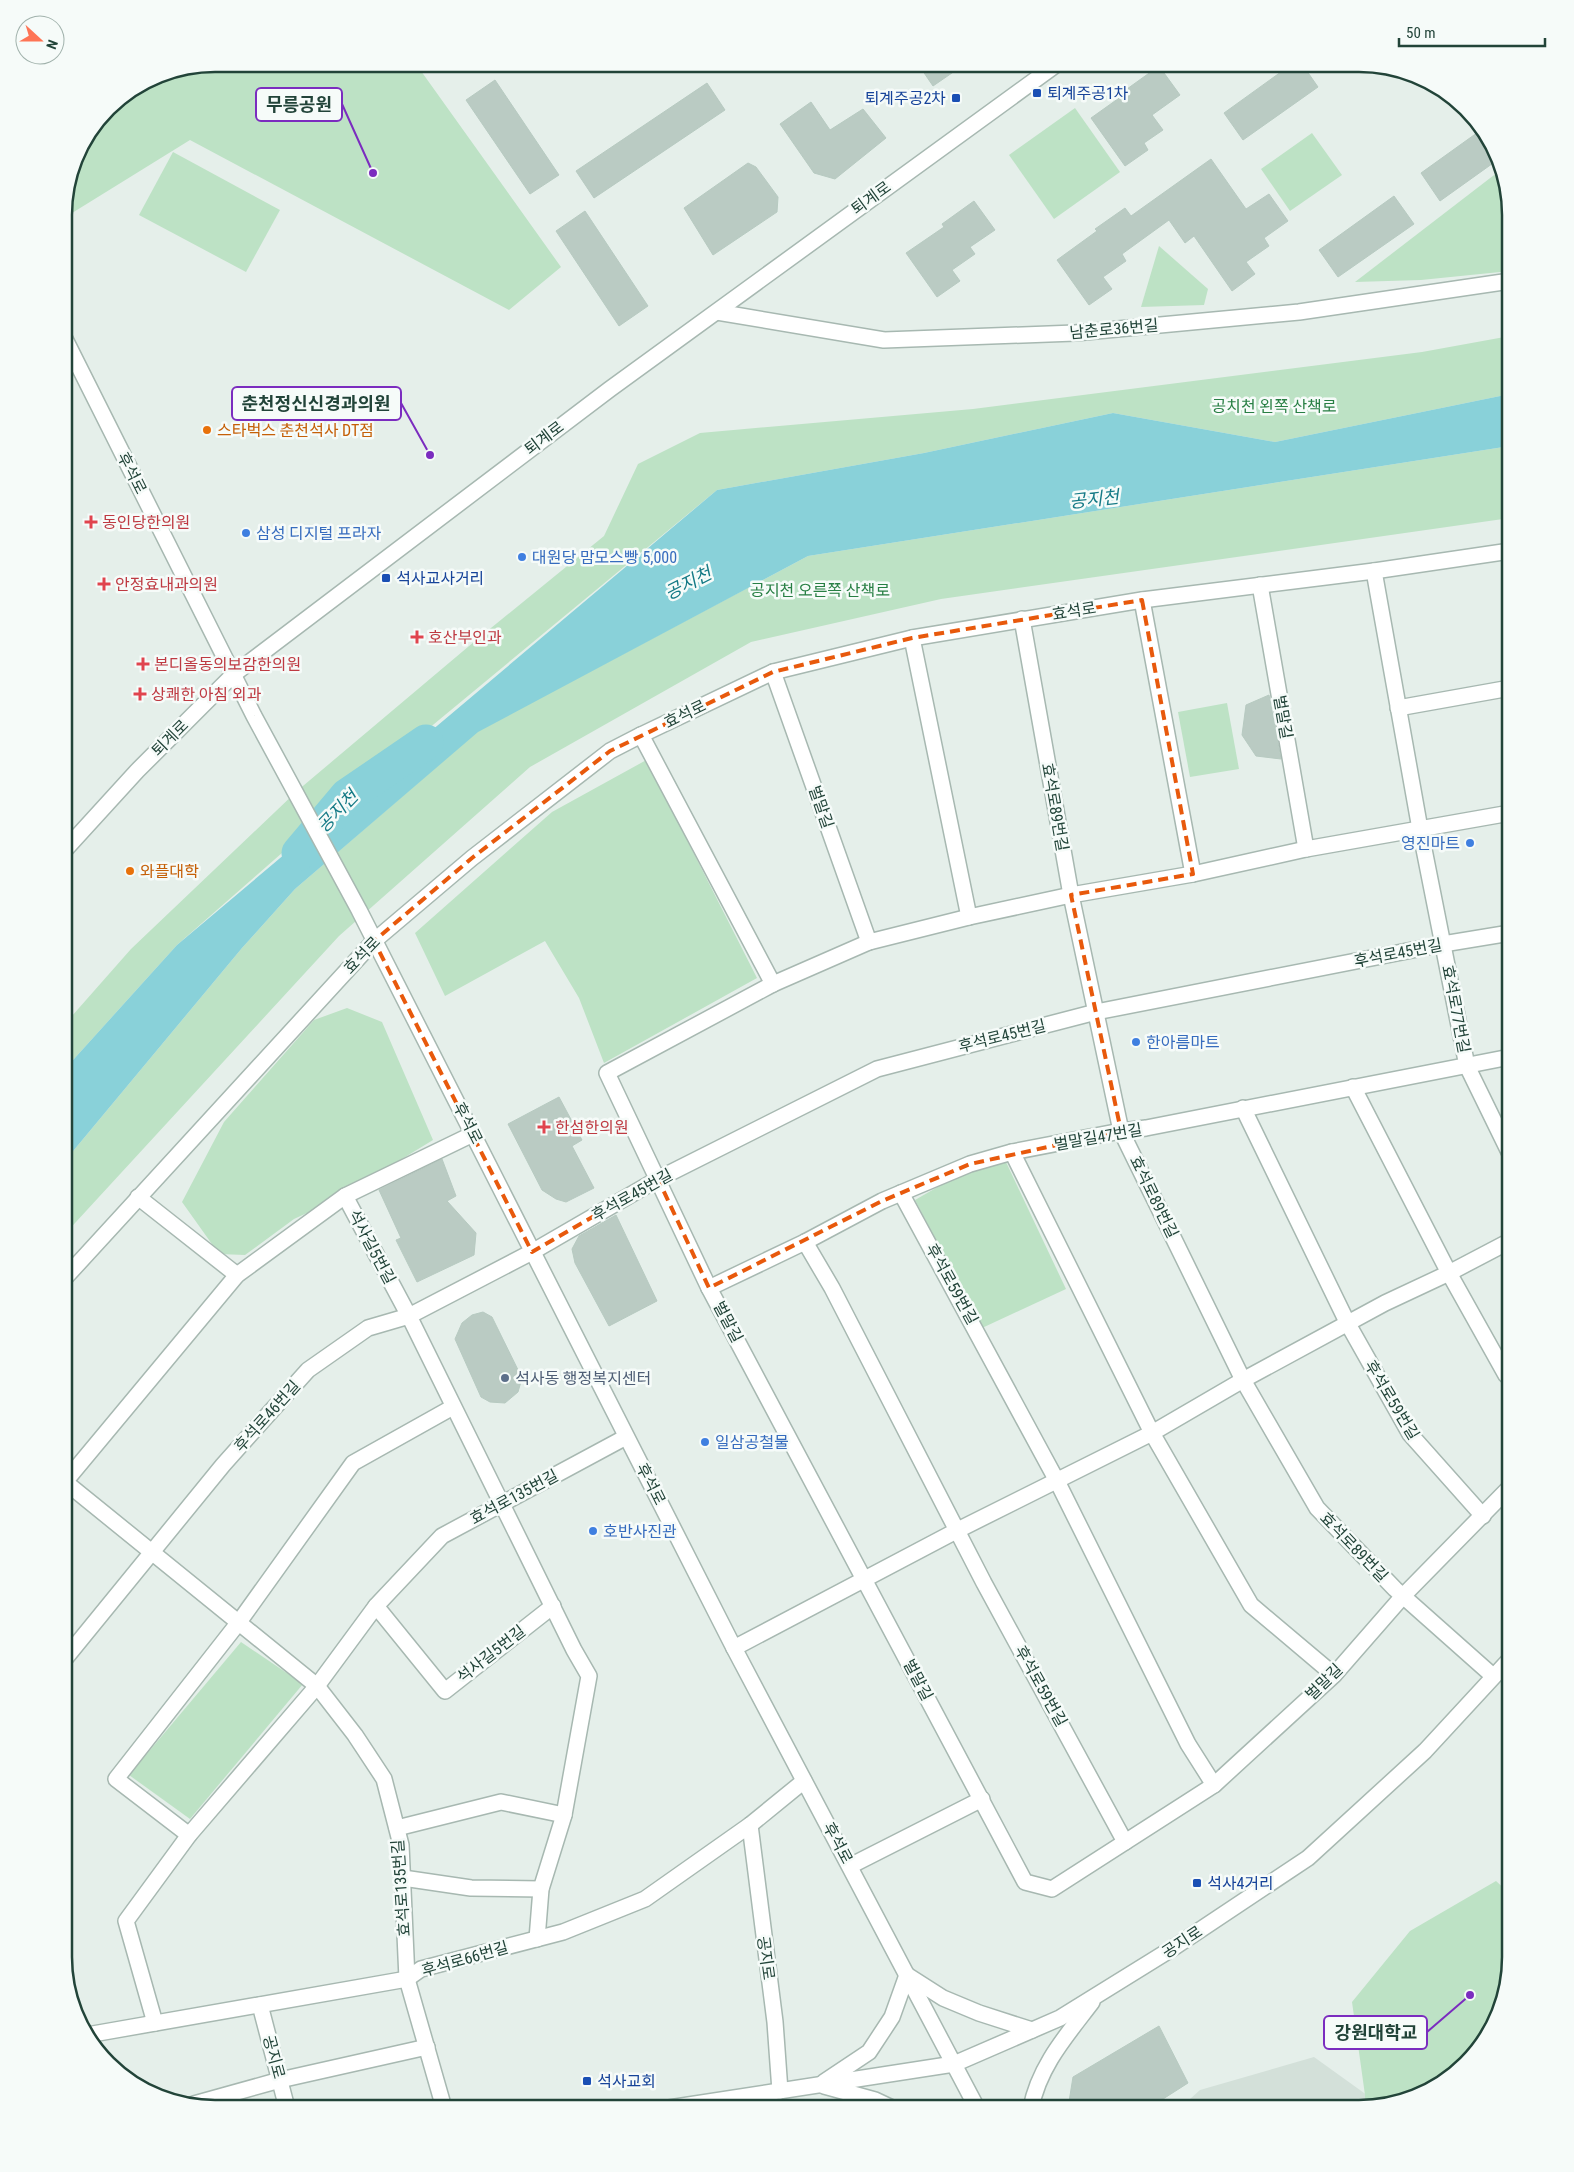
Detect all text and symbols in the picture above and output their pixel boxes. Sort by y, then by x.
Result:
north arrow [15,15,65,65]
scale bar [1399,15,1545,47]
text: 50 m [1406,24,1436,42]
text: N [43,38,61,52]
place label: 퇴계주공1차 [1047,84,1129,103]
marker: 퇴계주공1차 [1031,87,1043,99]
callout: 무릉공원 [256,88,342,121]
place label: 퇴계주공2차 [865,89,946,108]
marker: 퇴계주공2차 [950,92,962,104]
text: 무릉공원 [266,94,332,115]
street label: 퇴계로 [848,177,895,219]
street label: 남춘로36번길 [1069,316,1159,342]
callout: 춘천정신신경과의원 [232,387,401,420]
text: 춘천정신신경과의원 [241,393,391,414]
park label: 공치천 왼쪽 산책로 [1211,397,1337,416]
street label: 퇴계로 [521,417,568,459]
place label: 스타벅스 춘천석사 DT점 [217,421,374,440]
marker: 스타벅스 춘천석사 DT점 [201,424,213,436]
street label: 후석로 [114,449,151,497]
water label: 공지천 [1068,486,1122,512]
place label: 동인당한의원 [102,513,190,532]
marker: 동인당한의원 [84,515,98,529]
place label: 삼성 디지털 프라자 [256,524,381,543]
marker: 삼성 디지털 프라자 [240,527,252,539]
place label: 대원당 맘모스빵 5,000 [532,548,677,567]
marker: 대원당 맘모스빵 5,000 [516,551,528,563]
water label: 공지천 [661,561,717,604]
place label: 석사교사거리 [396,569,484,588]
marker: 석사교사거리 [380,572,392,584]
place label: 안정효내과의원 [115,575,218,594]
marker: 안정효내과의원 [97,577,111,591]
park label: 공지천 오른쪽 산책로 [750,581,890,600]
street label: 효석로 [1051,598,1098,624]
place label: 호산부인과 [428,628,502,647]
marker: 호산부인과 [410,630,424,644]
place label: 본디올동의보감한의원 [154,655,301,674]
marker: 본디올동의보감한의원 [136,657,150,671]
place label: 상쾌한 아침 외과 [151,685,262,704]
marker: 상쾌한 아침 외과 [133,687,147,701]
street label: 벌말길 [1270,694,1296,740]
street label: 효석로 [661,696,709,732]
street label: 퇴계로 [148,715,193,760]
street label: 효석로89번길 [1038,761,1072,853]
street label: 벌말길 [805,783,837,831]
water label: 공지천 [312,784,364,836]
place label: 영진마트 [1401,834,1460,853]
marker: 영진마트 [1464,837,1476,849]
place label: 와플대학 [140,862,199,881]
marker: 와플대학 [124,865,136,877]
street label: 효석로 [340,932,384,977]
street label: 후석로45번길 [1352,935,1444,971]
street label: 효석로77번길 [1438,963,1474,1055]
street label: 후석로45번길 [956,1016,1048,1056]
place label: 한아름마트 [1146,1033,1220,1052]
marker: 한아름마트 [1130,1036,1142,1048]
street label: 후석로 [450,1099,487,1147]
place label: 한섬한의원 [555,1118,629,1137]
marker: 한섬한의원 [537,1120,551,1134]
street label: 벌말길47번길 [1052,1120,1144,1154]
street label: 효석로89번길 [1126,1153,1182,1241]
street label: 후석로45번길 [588,1165,676,1225]
street label: 석사길5번길 [344,1207,400,1287]
street label: 후석로59번길 [922,1240,982,1328]
street label: 벌말길 [709,1298,747,1346]
street label: 후석로59번길 [1361,1357,1423,1443]
place label: 석사동 행정복지센터 [515,1369,651,1388]
marker: 석사동 행정복지센터 [499,1372,511,1384]
street label: 후석로46번길 [230,1376,304,1456]
place label: 일삼공철물 [715,1433,789,1452]
marker: 일삼공철물 [699,1436,711,1448]
street label: 후석로 [633,1460,670,1508]
street label: 효석로135번길 [467,1466,561,1528]
street label: 효석로89번길 [1316,1508,1392,1586]
place label: 호반사진관 [603,1522,677,1541]
marker: 호반사진관 [587,1525,599,1537]
street label: 석사길5번길 [453,1621,529,1687]
street label: 후석로59번길 [1011,1642,1071,1730]
street label: 벌말길 [899,1656,937,1704]
street label: 벌말길 [1302,1660,1346,1704]
street label: 후석로 [819,1819,857,1867]
street label: 효석로135번길 [388,1839,414,1937]
place label: 석사4거리 [1207,1874,1274,1893]
marker: 석사4거리 [1191,1877,1203,1889]
street label: 공지로 [1158,1922,1206,1962]
street label: 공지로 [754,1935,779,1981]
street label: 후석로66번길 [419,1938,511,1980]
callout: 강원대학교 [1324,2016,1427,2049]
text: 강원대학교 [1335,2022,1417,2043]
street label: 공지로 [259,2033,289,2081]
place label: 석사교회 [597,2072,656,2091]
marker: 석사교회 [581,2075,593,2087]

